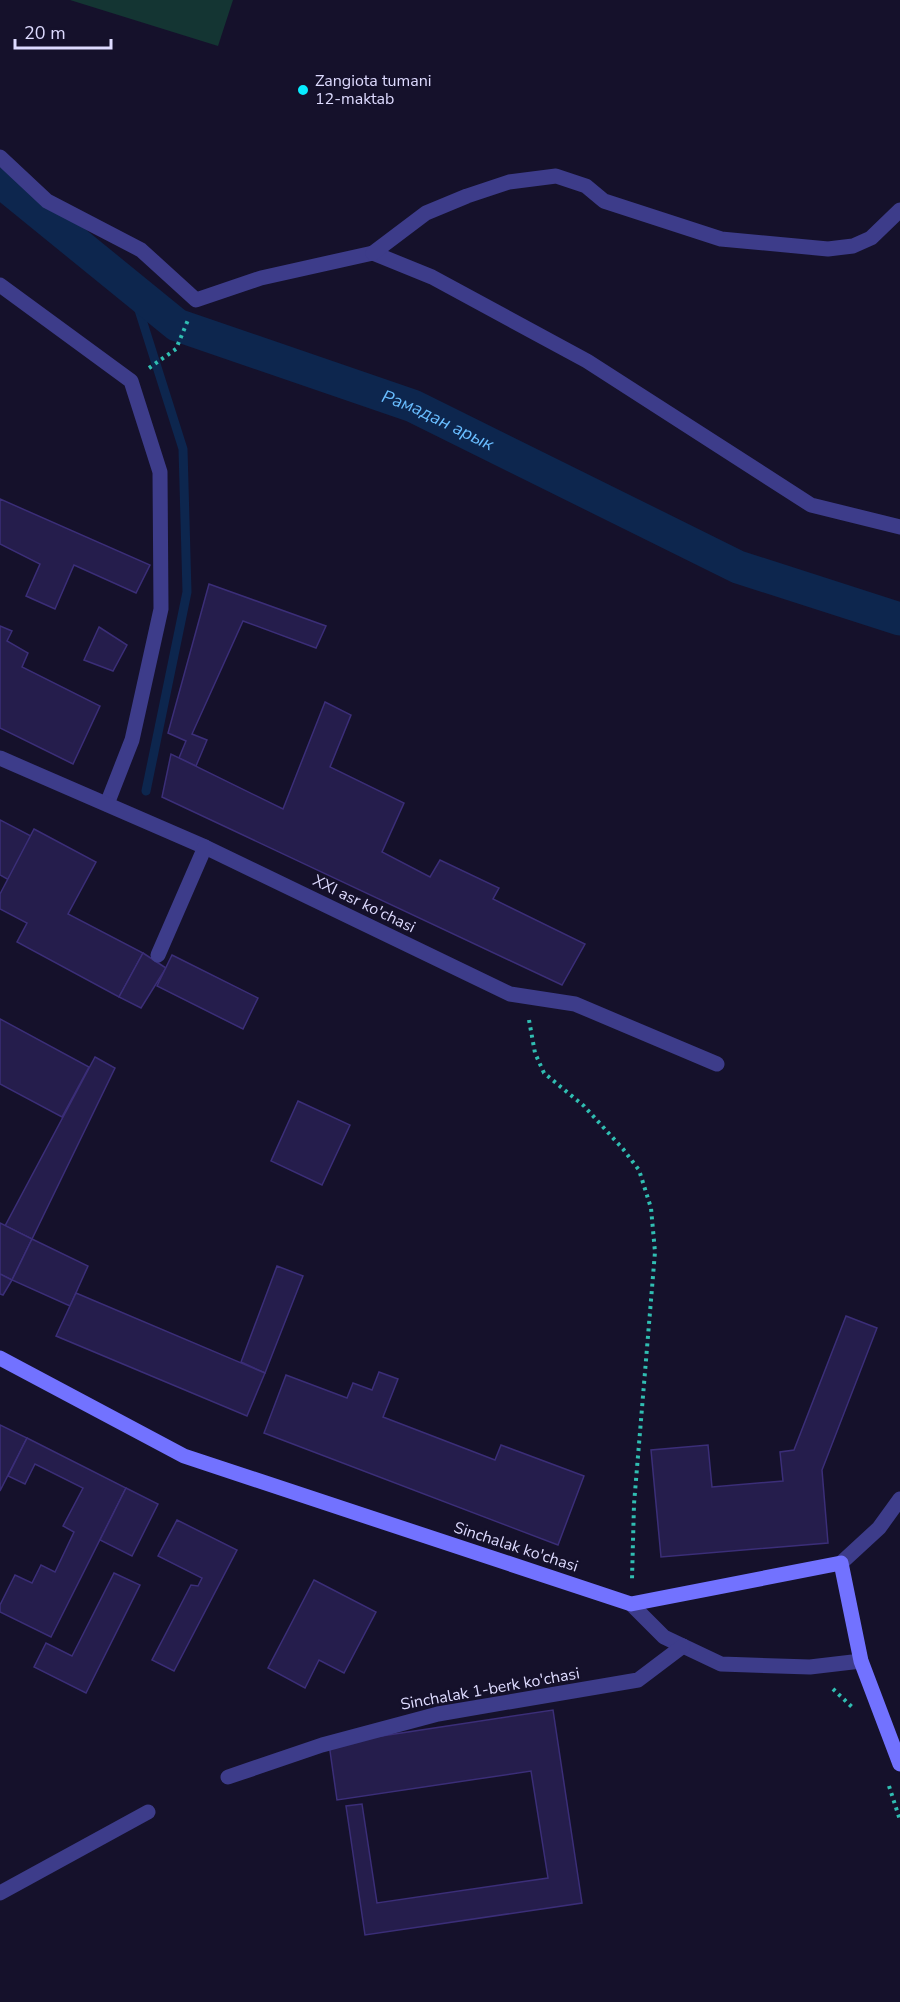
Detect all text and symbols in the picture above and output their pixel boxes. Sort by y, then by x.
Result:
scale bar [15,12,111,50]
text: 20 m [24,21,66,45]
place label: Zangiota tumani 12-maktab [315,70,431,110]
marker: Zangiota tumani 12-maktab [296,83,310,97]
water label: Рамадан арык [379,384,498,456]
street label: XXI asr ko'chasi [309,870,419,938]
street label: Sinchalak ko'chasi [451,1517,581,1577]
street label: Sinchalak 1-berk ko'chasi [399,1662,581,1716]

